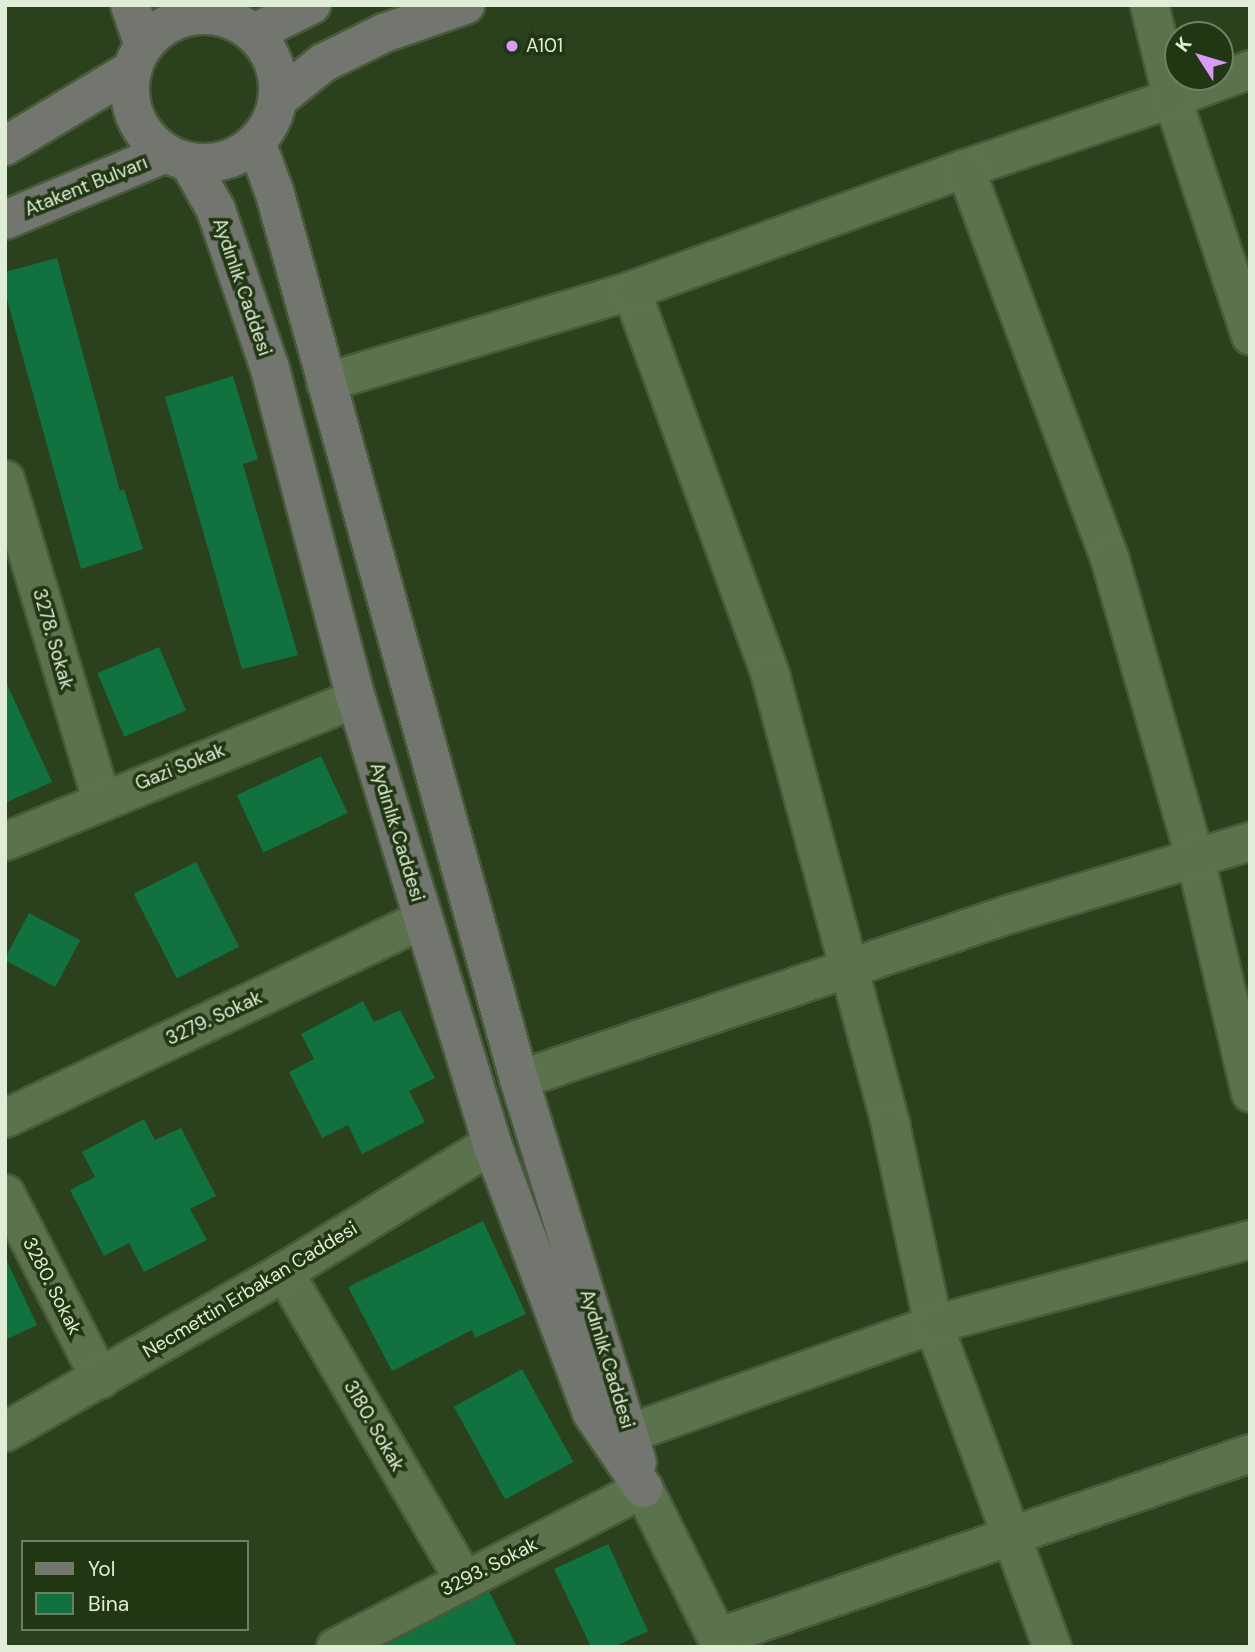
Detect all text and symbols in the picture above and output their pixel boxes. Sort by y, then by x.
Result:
north arrow [1164,21,1234,91]
text: K [1170,32,1197,57]
place label: A101 [526,35,563,57]
marker: A101 [504,38,520,54]
street label: Atakent Bulvarı [21,151,151,221]
street label: Aydınlık Caddesi [208,215,276,359]
street label: 3278. Sokak [28,586,78,692]
street label: Gazi Sokak [132,739,228,795]
street label: Aydınlık Caddesi [365,760,429,904]
street label: 3279. Sokak [162,986,266,1050]
street label: Necmettin Erbakan Caddesi [139,1217,361,1363]
street label: 3280. Sokak [18,1234,86,1338]
street label: Aydınlık Caddesi [575,1287,639,1431]
street label: 3180. Sokak [339,1377,409,1475]
street label: 3293. Sokak [437,1533,541,1601]
legend [21,1540,248,1631]
text: Yol [88,1555,116,1583]
text: Bina [88,1590,129,1618]

